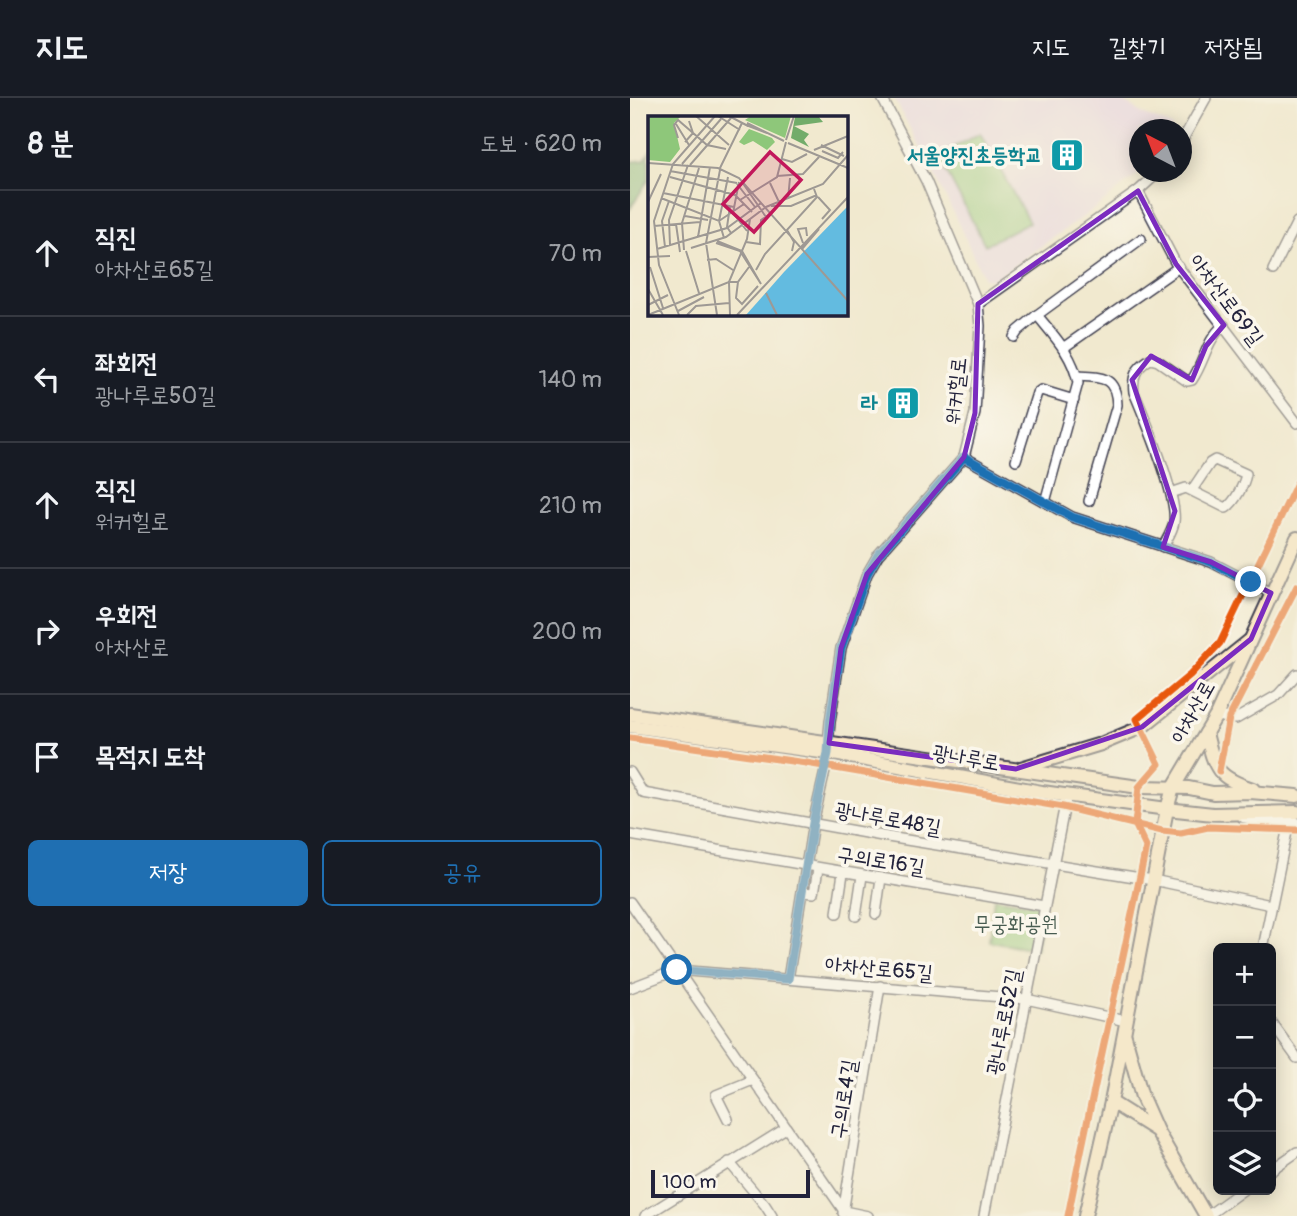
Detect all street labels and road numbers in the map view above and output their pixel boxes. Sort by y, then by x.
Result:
street label: 아차산로69길 [1183,249,1269,351]
street label: 워커힐로 [939,356,973,426]
street label: 아차산로 [1165,676,1221,748]
street label: 광나루로 [930,739,1002,777]
street label: 광나루로48길 [833,796,943,842]
street label: 구의로16길 [835,841,927,881]
street label: 아차산로65길 [824,951,934,987]
street label: 광나루로52길 [980,967,1028,1077]
street label: 구의로4길 [824,1057,864,1141]

